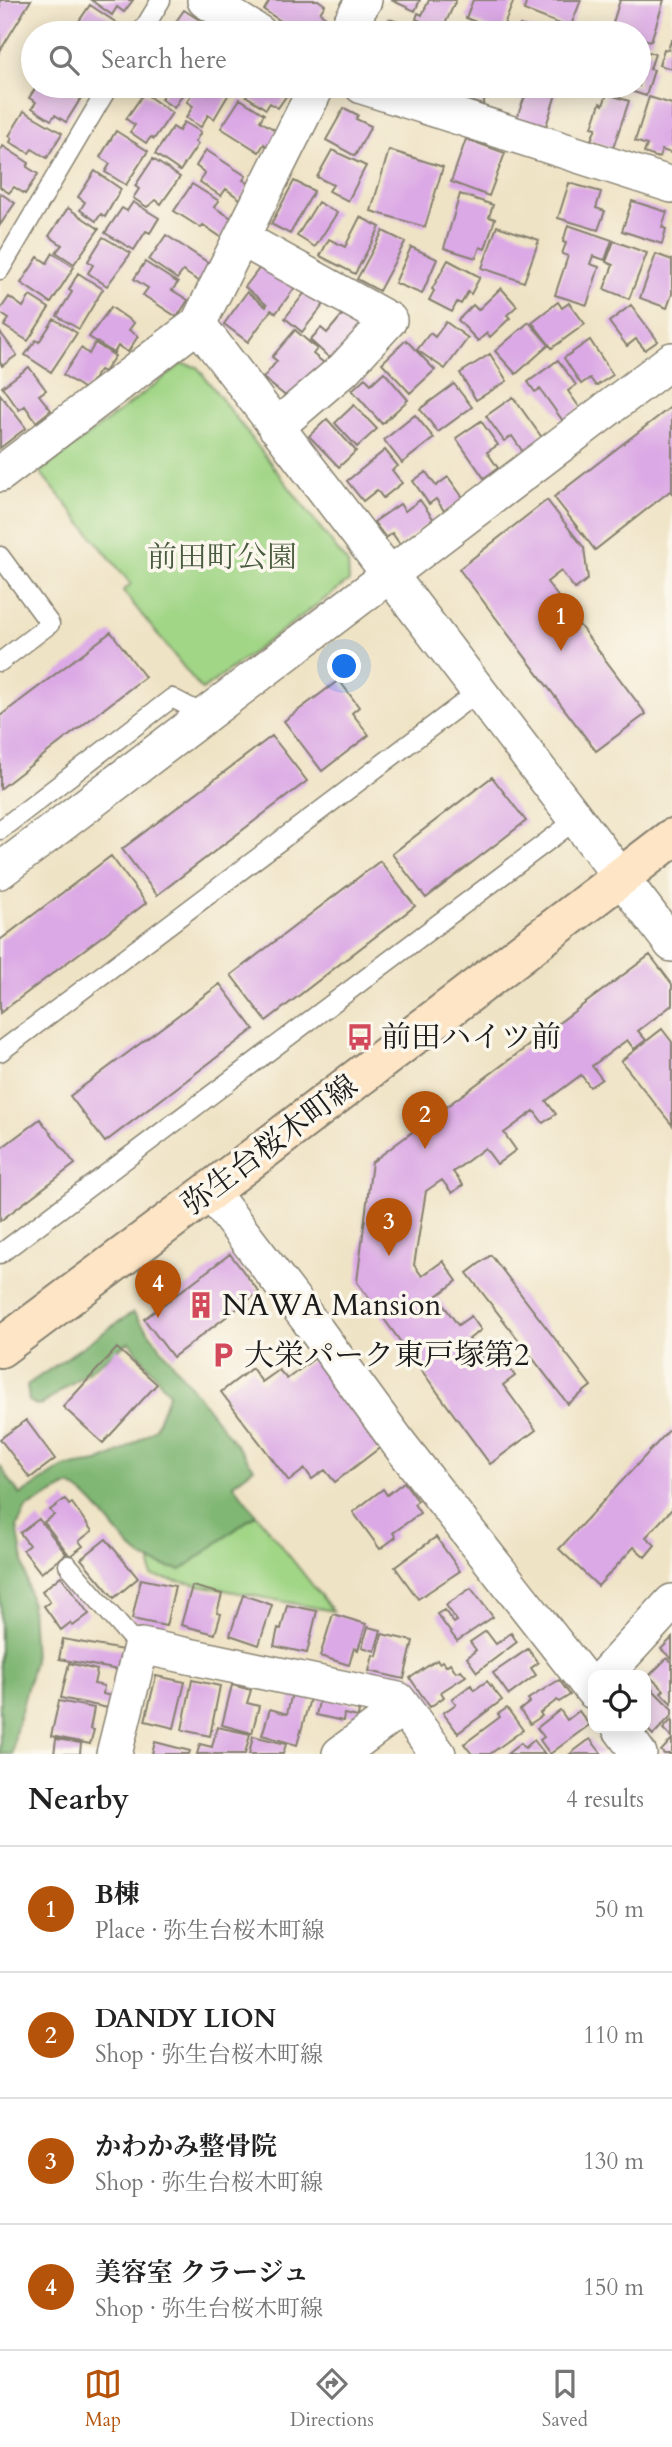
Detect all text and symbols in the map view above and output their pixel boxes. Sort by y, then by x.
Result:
search box [21,21,651,98]
icon: search [45,41,83,79]
text: Search here [101,42,227,77]
park label: 前田町公園 [147,537,297,578]
pin: 1 [538,593,584,651]
your location [327,649,361,683]
place label: 前田ハイツ前 [381,1017,561,1058]
bus stop icon: 前田ハイツ前 [345,1022,375,1052]
street label: 弥生台桜木町線 [174,1065,366,1225]
pin: 2 [402,1091,448,1149]
pin: 3 [366,1198,412,1256]
pin: 4 [135,1260,181,1318]
place label: NAWA Mansion [222,1285,441,1326]
building icon: NAWA Mansion [186,1290,216,1320]
place label: 大栄パーク東戸塚第2 [244,1335,529,1376]
parking icon: 大栄パーク東戸塚第2 [208,1340,238,1370]
map controls [588,1670,651,1733]
button: locate [588,1670,651,1733]
text: Nearby [28,1779,129,1820]
text: 4 results [566,1784,644,1815]
text: B棟 [95,1877,140,1912]
text: 1 [45,1894,57,1925]
text: 50 m [595,1894,644,1925]
text: Place · 弥生台桜木町線 [95,1915,325,1946]
text: DANDY LION [95,2001,276,2036]
text: 2 [45,2020,57,2051]
text: 110 m [583,2020,644,2051]
text: Shop · 弥生台桜木町線 [95,2039,323,2070]
text: かわかみ整骨院 [95,2129,277,2164]
text: 3 [45,2146,57,2177]
text: 130 m [583,2146,644,2177]
text: Shop · 弥生台桜木町線 [95,2167,323,2198]
text: 美容室 クラージュ [95,2255,309,2290]
text: 4 [45,2272,57,2303]
text: 150 m [583,2272,644,2303]
text: Shop · 弥生台桜木町線 [95,2293,323,2324]
tab: Map [84,2365,122,2433]
tab: Directions [290,2365,374,2433]
tab: Saved [542,2365,588,2433]

